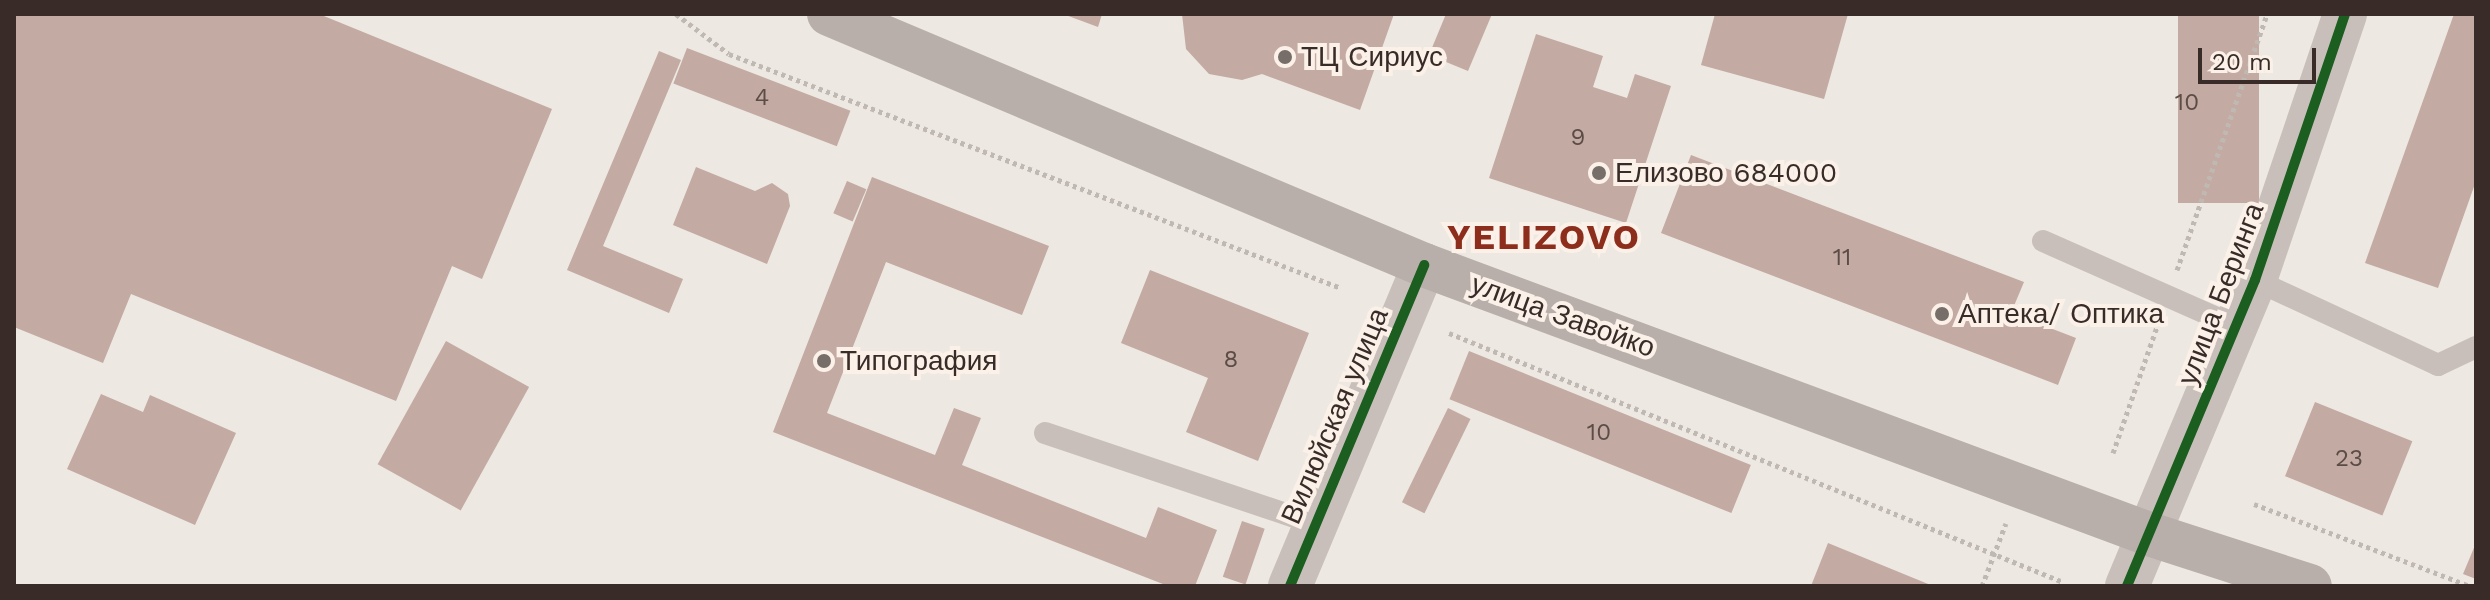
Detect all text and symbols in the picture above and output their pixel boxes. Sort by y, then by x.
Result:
scale bar [2202,32,2320,82]
place label: ТЦ Сириус [1301,40,1443,74]
marker: ТЦ Сириус [1276,48,1294,66]
text: 20 m [2212,48,2272,76]
house number: 4 [755,84,769,112]
house number: 10 [2175,89,2199,117]
house number: 9 [1571,124,1585,152]
place label: Елизово 684000 [1615,156,1837,190]
marker: Елизово 684000 [1590,164,1608,182]
street label: улица Беринга [2171,198,2271,390]
district label: YELIZOVO [1447,216,1641,260]
house number: 11 [1833,244,1851,272]
street label: улица Завойко [1467,267,1659,365]
place label: Аптека/ Оптика [1958,297,2164,331]
street label: Вилюйская улица [1274,303,1396,529]
marker: Аптека/ Оптика [1933,305,1951,323]
place label: Типография [840,344,997,378]
house number: 8 [1224,346,1238,374]
marker: Типография [815,352,833,370]
house number: 10 [1587,419,1611,447]
house number: 23 [2335,445,2363,473]

